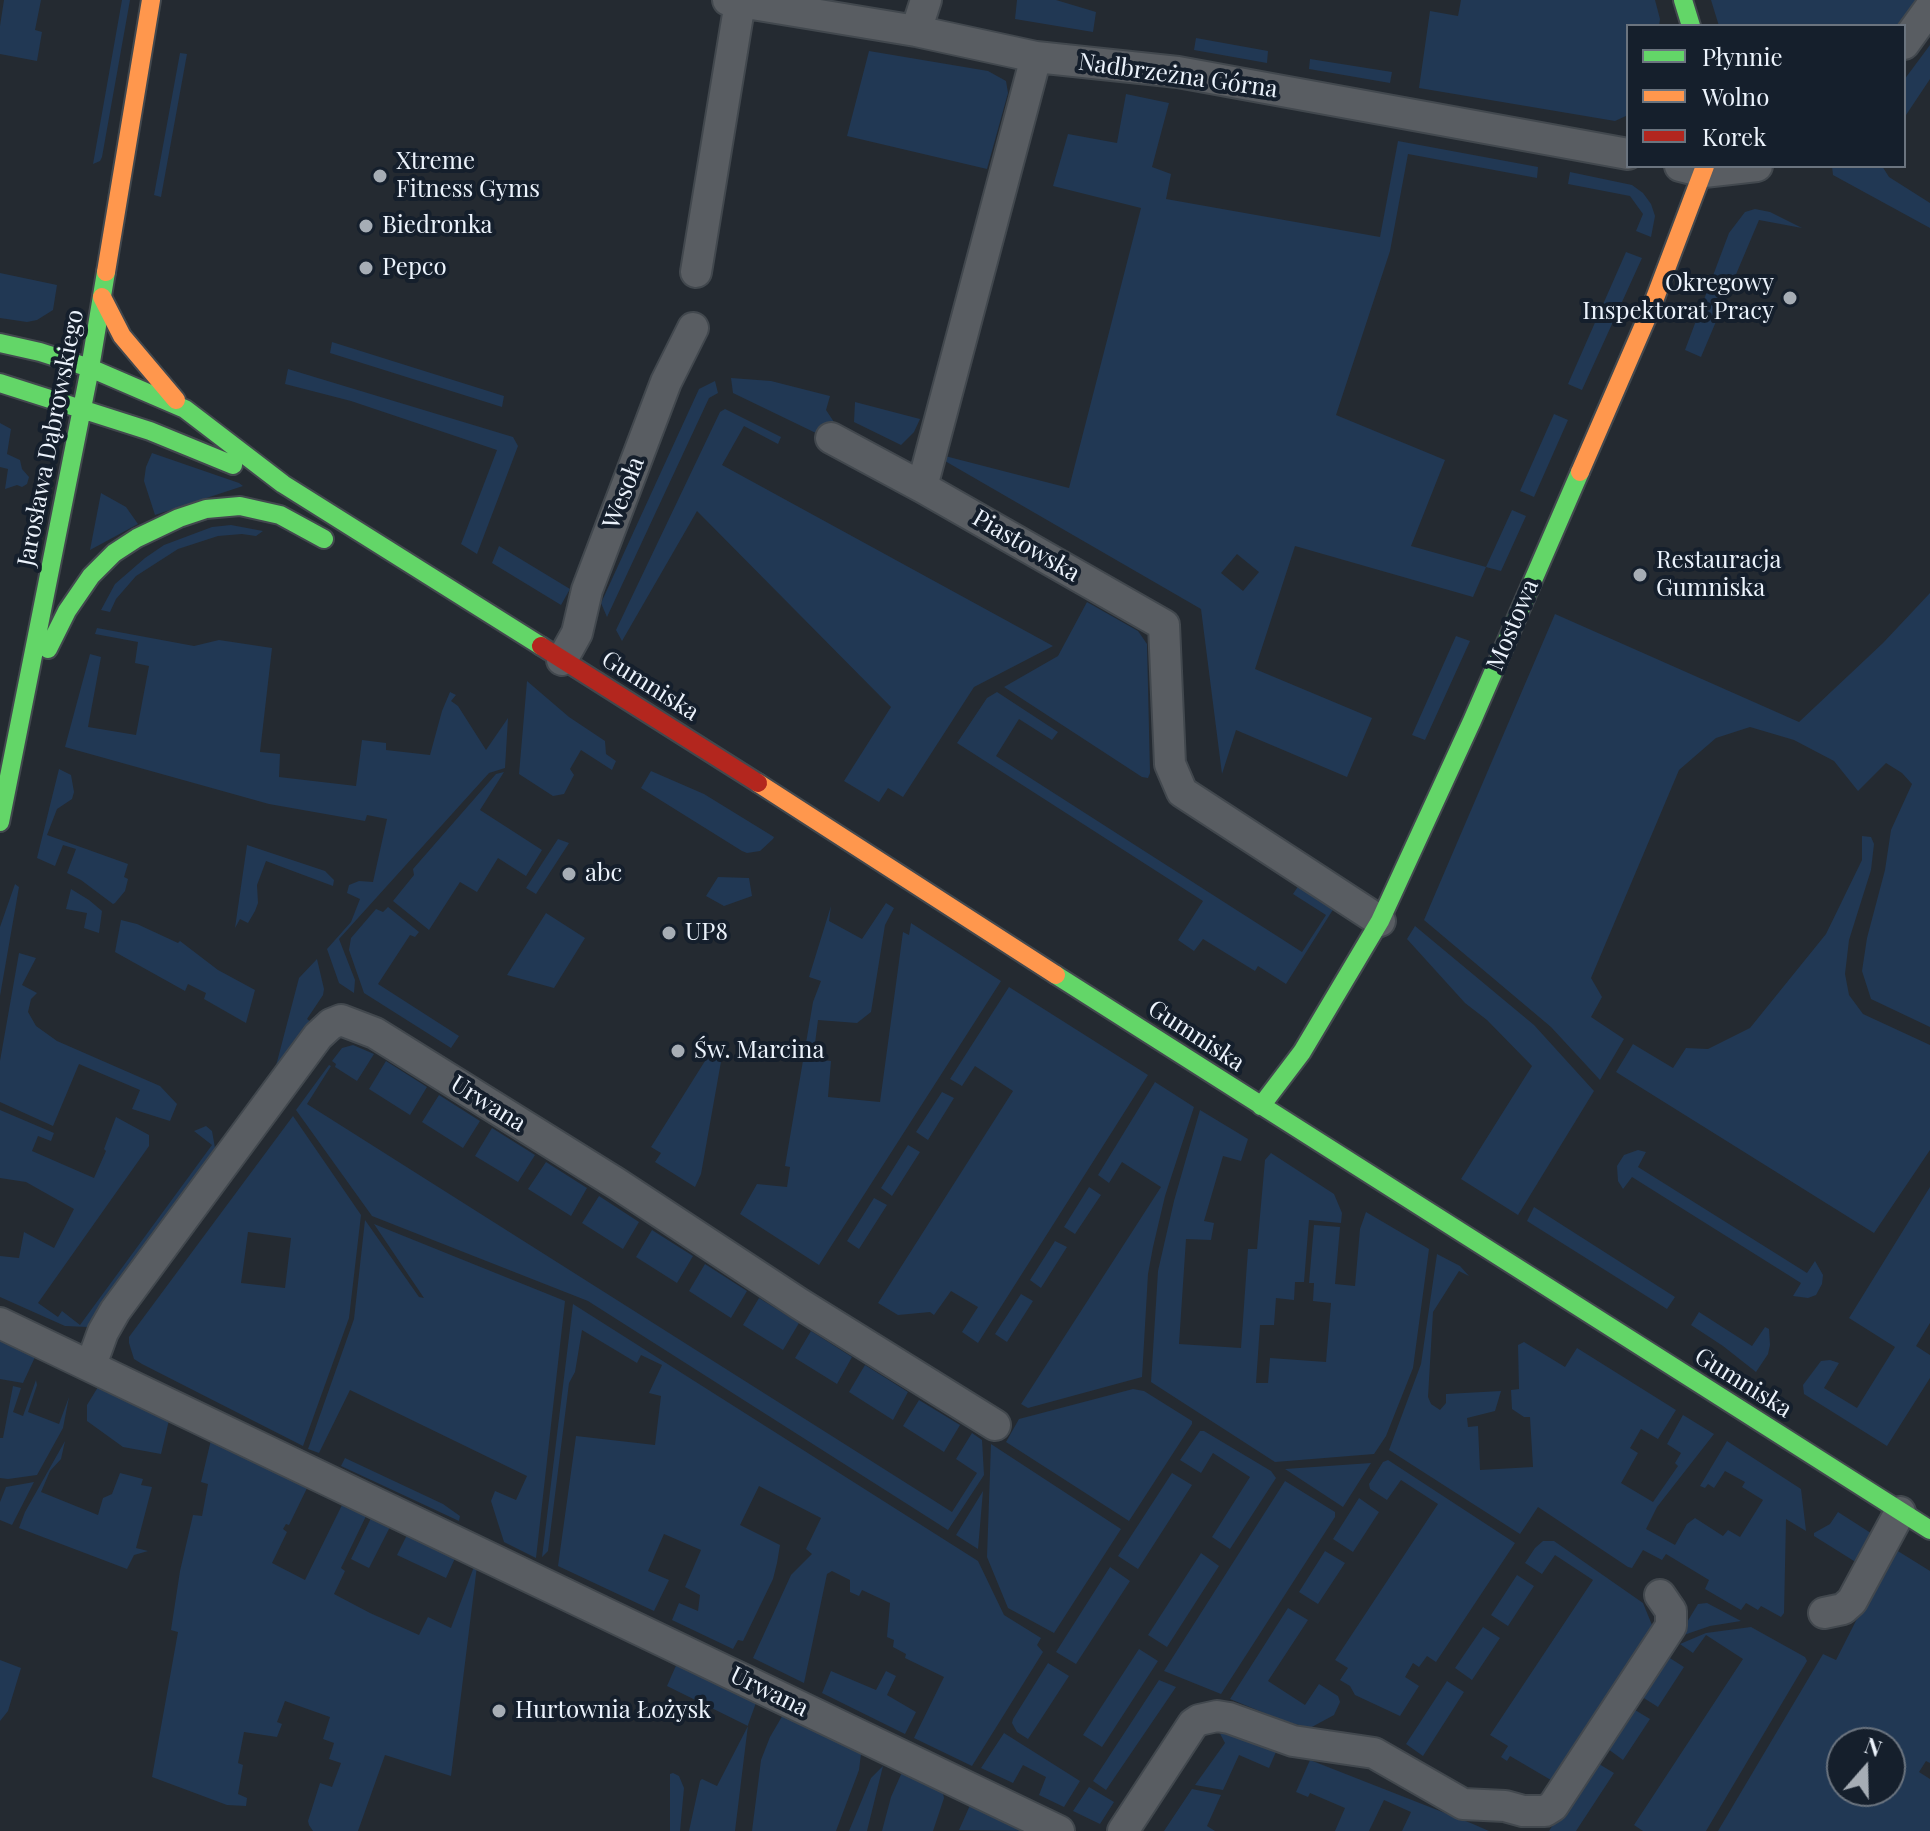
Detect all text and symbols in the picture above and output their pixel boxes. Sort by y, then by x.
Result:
legend [1626,24,1906,168]
text: Płynnie [1702,40,1783,72]
street label: Nadbrzeżna Górna [1077,48,1279,104]
text: Wolno [1702,80,1769,112]
text: Korek [1702,120,1766,152]
place label: Xtreme Fitness Gyms [396,148,540,204]
marker: Xtreme Fitness Gyms [371,167,389,185]
place label: Biedronka [382,212,493,240]
marker: Biedronka [357,217,375,235]
place label: Pepco [382,254,447,282]
marker: Pepco [357,259,375,277]
place label: Okregowy Inspektorat Pracy [1582,270,1774,326]
marker: Okregowy Inspektorat Pracy [1781,289,1799,307]
street label: Jarosława Dąbrowskiego [12,307,90,569]
street label: Wesoła [597,453,651,533]
street label: Piastowska [967,504,1085,588]
place label: Restauracja Gumniska [1656,547,1781,603]
marker: Restauracja Gumniska [1631,566,1649,584]
street label: Mostowa [1481,575,1545,675]
street label: Gumniska [596,645,704,727]
place label: abc [585,860,622,888]
marker: abc [560,865,578,883]
place label: UP8 [685,919,728,947]
marker: UP8 [660,924,678,942]
street label: Gumniska [1142,994,1250,1078]
place label: Św. Marcina [694,1037,824,1065]
marker: Św. Marcina [669,1042,687,1060]
street label: Urwana [445,1070,531,1138]
street label: Gumniska [1689,1342,1797,1424]
street label: Urwana [725,1661,813,1723]
place label: Hurtownia Łożysk [515,1697,711,1725]
marker: Hurtownia Łożysk [490,1702,508,1720]
north arrow [1826,1727,1906,1807]
text: N [1861,1730,1886,1763]

